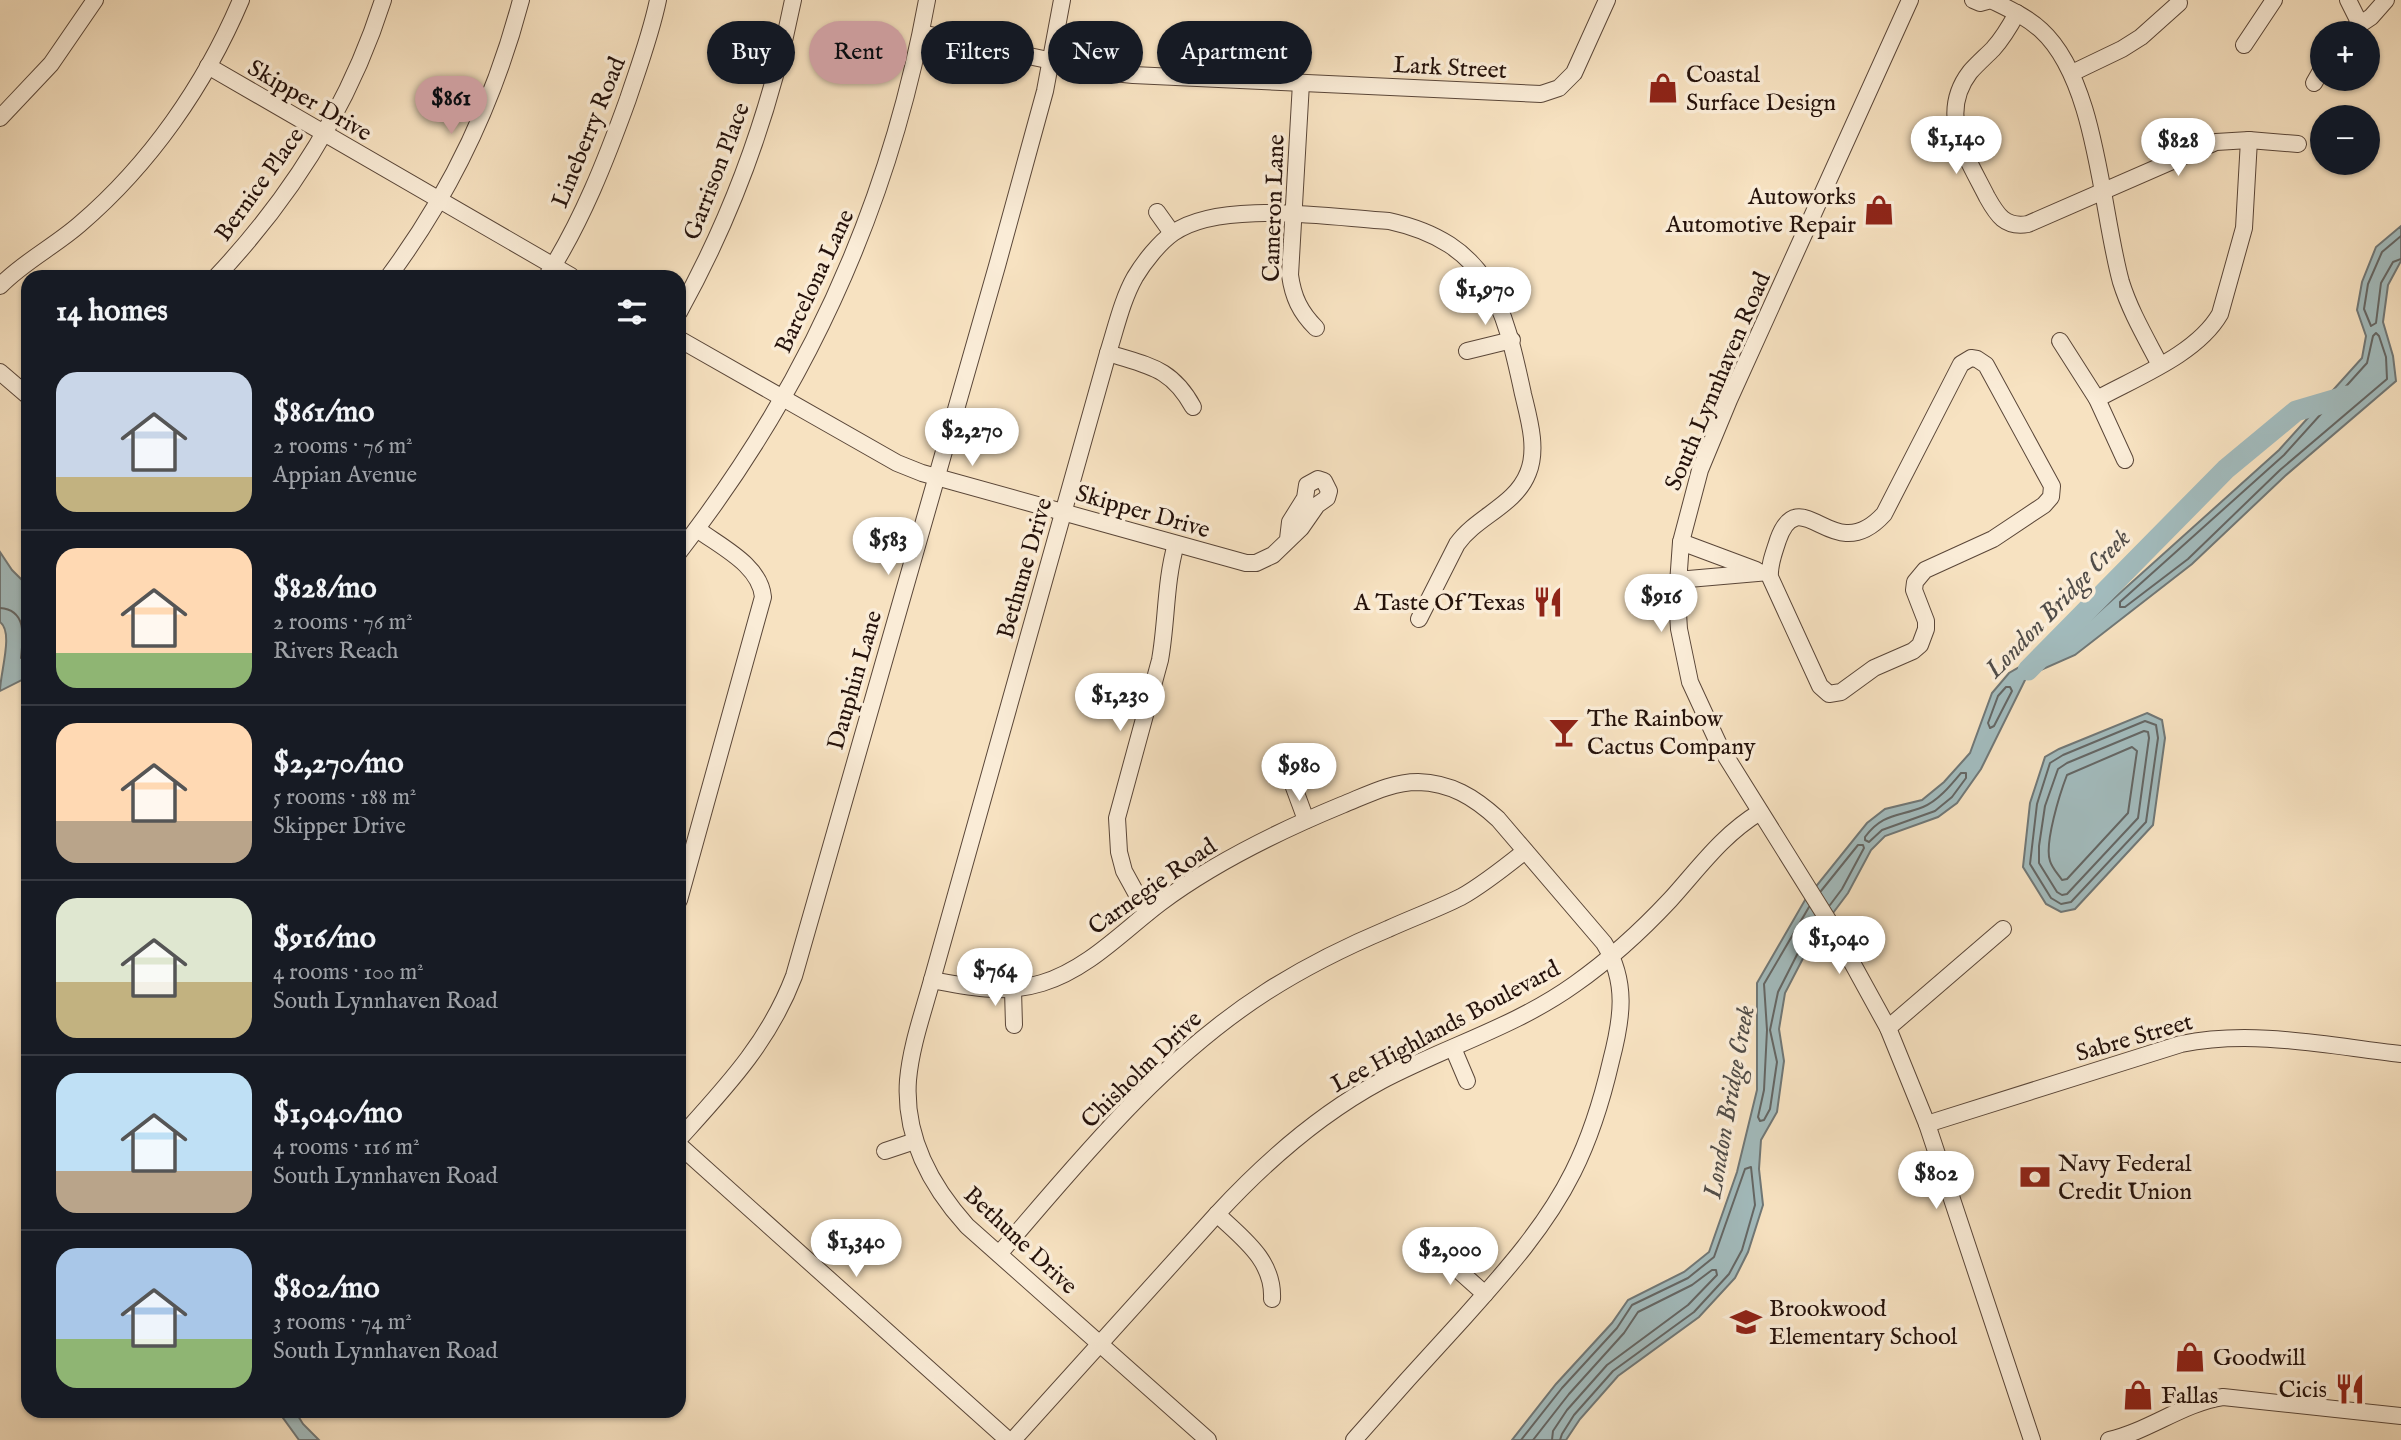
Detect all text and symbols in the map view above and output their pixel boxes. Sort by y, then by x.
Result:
chip: Buy [707,21,795,84]
chip: Rent [809,21,907,84]
chip: Filters [921,21,1034,84]
chip: New [1048,21,1143,84]
chip: Apartment [1157,21,1312,84]
map controls [2310,21,2380,175]
button: + [2310,21,2380,91]
street label: Lark Street [1392,50,1508,87]
street label: Lineberry Road [545,52,634,213]
street label: Skipper Drive [242,53,377,149]
place label: Coastal Surface Design [1686,60,1836,119]
shop icon: Coastal Surface Design [1646,71,1680,105]
pin: $861 [410,76,492,136]
text: $861 [431,84,471,113]
street label: Garrison Place [677,98,758,245]
button: − [2310,105,2380,175]
pin: $1,140 [1899,116,2013,176]
pin: $828 [2137,118,2219,178]
street label: Bernice Place [208,122,312,248]
text: $1,140 [1927,124,1985,153]
text: $828 [2157,126,2199,155]
street label: Cameron Lane [1256,134,1293,283]
place label: Autoworks Automotive Repair [1665,182,1856,241]
shop icon: Autoworks Automotive Repair [1862,193,1896,227]
street label: Barcelona Lane [768,205,862,359]
street label: South Lynnhaven Road [1658,267,1779,496]
pin: $1,970 [1428,268,1542,327]
text: $1,970 [1455,275,1515,304]
text: 14 homes [56,293,168,331]
icon: filters [613,293,651,331]
text: $861/mo [273,394,374,432]
icon: home [112,400,196,484]
pin: $2,270 [915,408,1029,468]
text: $2,270 [941,416,1003,445]
text: 2 rooms · 76 m² [273,432,413,461]
text: Appian Avenue [273,461,417,490]
street label: Skipper Drive [1072,478,1213,546]
street label: Bethune Drive [991,494,1060,642]
pin: $583 [847,518,929,577]
water label: London Bridge Creek [1978,522,2139,687]
text: $583 [869,525,907,554]
text: $828/mo [273,570,377,608]
pin: $916 [1620,574,1702,634]
icon: home [112,576,196,660]
text: $916 [1641,582,1681,611]
restaurant icon: A Taste Of Texas [1531,585,1565,619]
place label: A Taste Of Texas [1353,588,1525,619]
street label: Dauphin Lane [821,607,890,754]
text: 2 rooms · 76 m² [273,608,413,637]
text: Rivers Reach [273,637,399,666]
pin: $1,230 [1063,674,1177,733]
text: $1,230 [1091,681,1149,710]
place label: The Rainbow Cactus Company [1587,704,1756,763]
bar icon: The Rainbow Cactus Company [1547,715,1581,749]
pin: $980 [1258,744,1340,803]
text: $2,270/mo [273,745,404,783]
icon: home [112,751,196,835]
text: $980 [1277,751,1321,780]
text: 5 rooms · 188 m² [273,783,416,812]
text: Skipper Drive [273,812,406,841]
street label: Carnegie Road [1083,831,1223,943]
pin: $1,040 [1782,916,1896,976]
text: $916/mo [273,920,376,958]
text: $1,040 [1808,924,1870,953]
icon: home [112,926,196,1010]
pin: $764 [954,948,1036,1008]
street label: Lee Highlands Boulevard [1326,954,1566,1101]
text: $764 [973,956,1017,985]
text: 4 rooms · 100 m² [273,958,424,987]
text: South Lynnhaven Road [273,987,498,1016]
water label: London Bridge Creek [1696,1003,1764,1203]
street label: Chisholm Drive [1075,1005,1209,1136]
street label: Sabre Street [2072,1007,2196,1070]
text: $1,040/mo [273,1095,402,1133]
icon: home [112,1101,196,1185]
text: 4 rooms · 116 m² [273,1133,420,1162]
place label: Navy Federal Credit Union [2058,1149,2192,1208]
pin: $802 [1895,1152,1977,1211]
text: $802 [1914,1159,1958,1188]
bank icon: Navy Federal Credit Union [2018,1160,2052,1194]
text: South Lynnhaven Road [273,1162,498,1191]
street label: Bethune Drive [956,1180,1084,1302]
pin: $1,340 [799,1220,913,1279]
text: $1,340 [827,1227,885,1256]
pin: $2,000 [1393,1228,1507,1287]
text: $2,000 [1418,1235,1482,1264]
text: $802/mo [273,1270,380,1308]
icon: home [112,1276,196,1360]
place label: Brookwood Elementary School [1769,1294,1958,1353]
school or university icon: Brookwood Elementary School [1729,1305,1763,1339]
text: 3 rooms · 74 m² [273,1308,412,1337]
text: South Lynnhaven Road [273,1337,498,1366]
shop icon: Goodwill [2173,1340,2207,1374]
place label: Goodwill [2213,1343,2306,1374]
restaurant icon: Cicis [2333,1372,2367,1406]
place label: Cicis [2278,1375,2327,1406]
shop icon: Fallas [2121,1378,2155,1412]
place label: Fallas [2161,1381,2218,1412]

